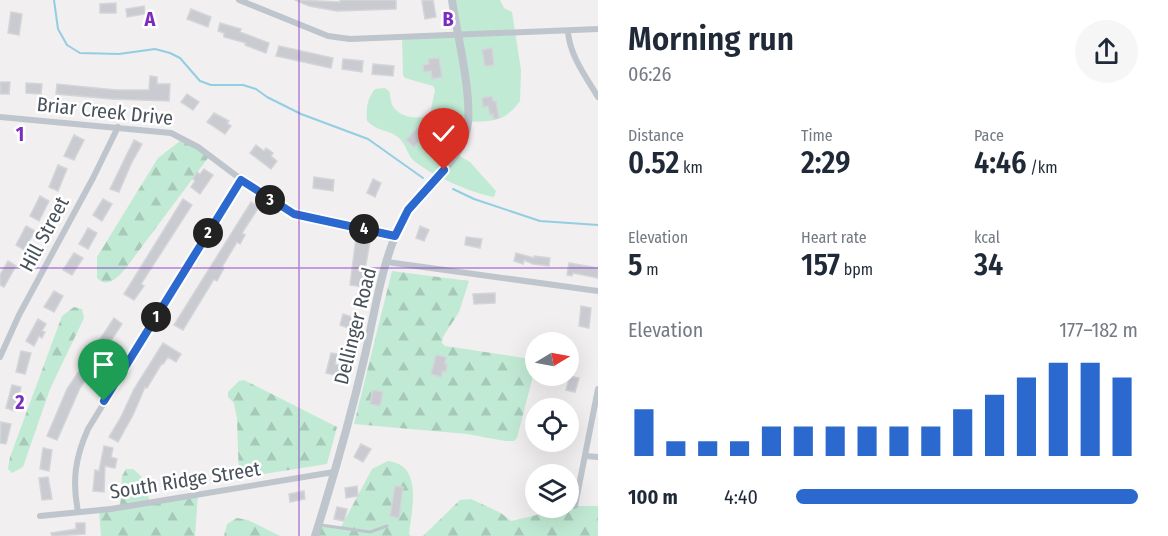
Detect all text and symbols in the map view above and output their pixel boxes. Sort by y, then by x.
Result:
text: A [144,7,157,31]
text: B [442,7,454,31]
text: Morning run [628,19,794,59]
button: share [1075,20,1138,83]
text: 06:26 [628,62,671,86]
street label: Briar Creek Drive [36,92,174,130]
pin [418,108,469,170]
icon: check [427,117,460,150]
text: 1 [16,122,24,146]
text: Distance [628,126,684,145]
text: Time [801,126,833,145]
text: Pace [974,126,1004,145]
text: 0.52 [628,145,679,181]
text: 2:29 [801,145,850,181]
text: 4:46 [974,145,1027,181]
text: km [679,158,703,177]
text: /km [1027,158,1058,177]
pin: 3 [255,185,285,215]
text: 3 [266,190,274,209]
street label: Hill Street [14,192,74,276]
pin: 4 [349,214,379,244]
pin: 2 [193,218,223,248]
text: 4 [360,219,368,238]
text: 2 [204,223,212,242]
text: Elevation [628,228,688,247]
text: Heart rate [801,228,867,247]
text: kcal [974,228,1000,247]
text: 5 [628,247,643,283]
text: 157 [801,247,840,283]
text: 34 [974,247,1003,283]
text: m [643,260,659,279]
text: bpm [840,260,873,279]
street label: Dellinger Road [329,265,381,387]
pin: 1 [141,302,171,332]
text: 1 [153,307,159,326]
text: Elevation [628,318,703,342]
text: 177–182 m [1059,318,1138,342]
north arrow [525,332,579,386]
map controls [525,332,579,518]
pin [78,339,129,401]
icon: arrive [87,348,120,381]
text: 2 [14,390,25,414]
button: locate [525,398,579,452]
street label: South Ridge Street [108,456,262,504]
button: layers [525,464,579,518]
text: 100 m [628,485,678,509]
text: 4:40 [724,485,758,509]

